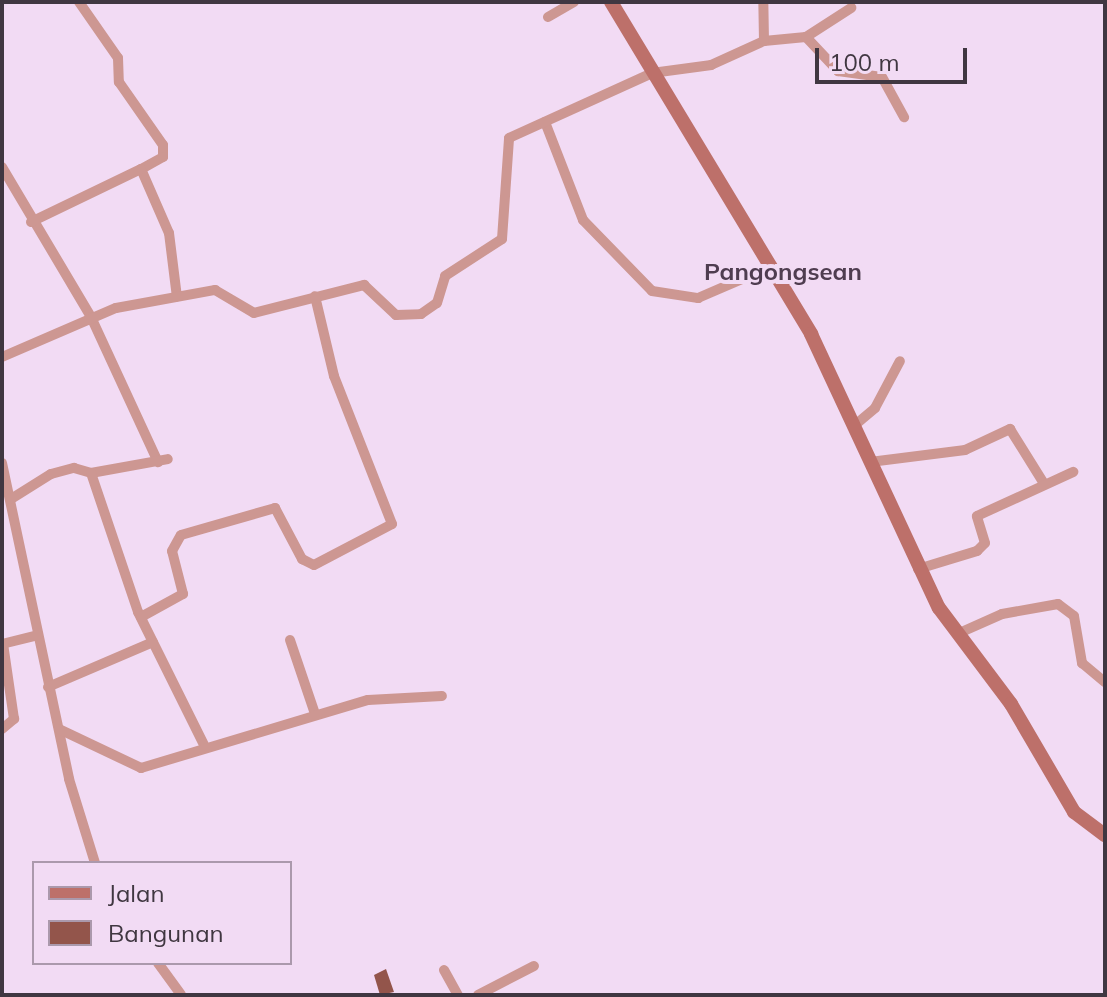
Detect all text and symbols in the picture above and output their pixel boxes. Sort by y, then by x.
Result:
scale bar [819,32,971,82]
text: 100 m [829,47,900,77]
district label: Pangongsean [704,258,862,286]
legend [32,861,292,965]
text: Jalan [108,878,164,908]
text: Bangunan [108,918,224,948]

